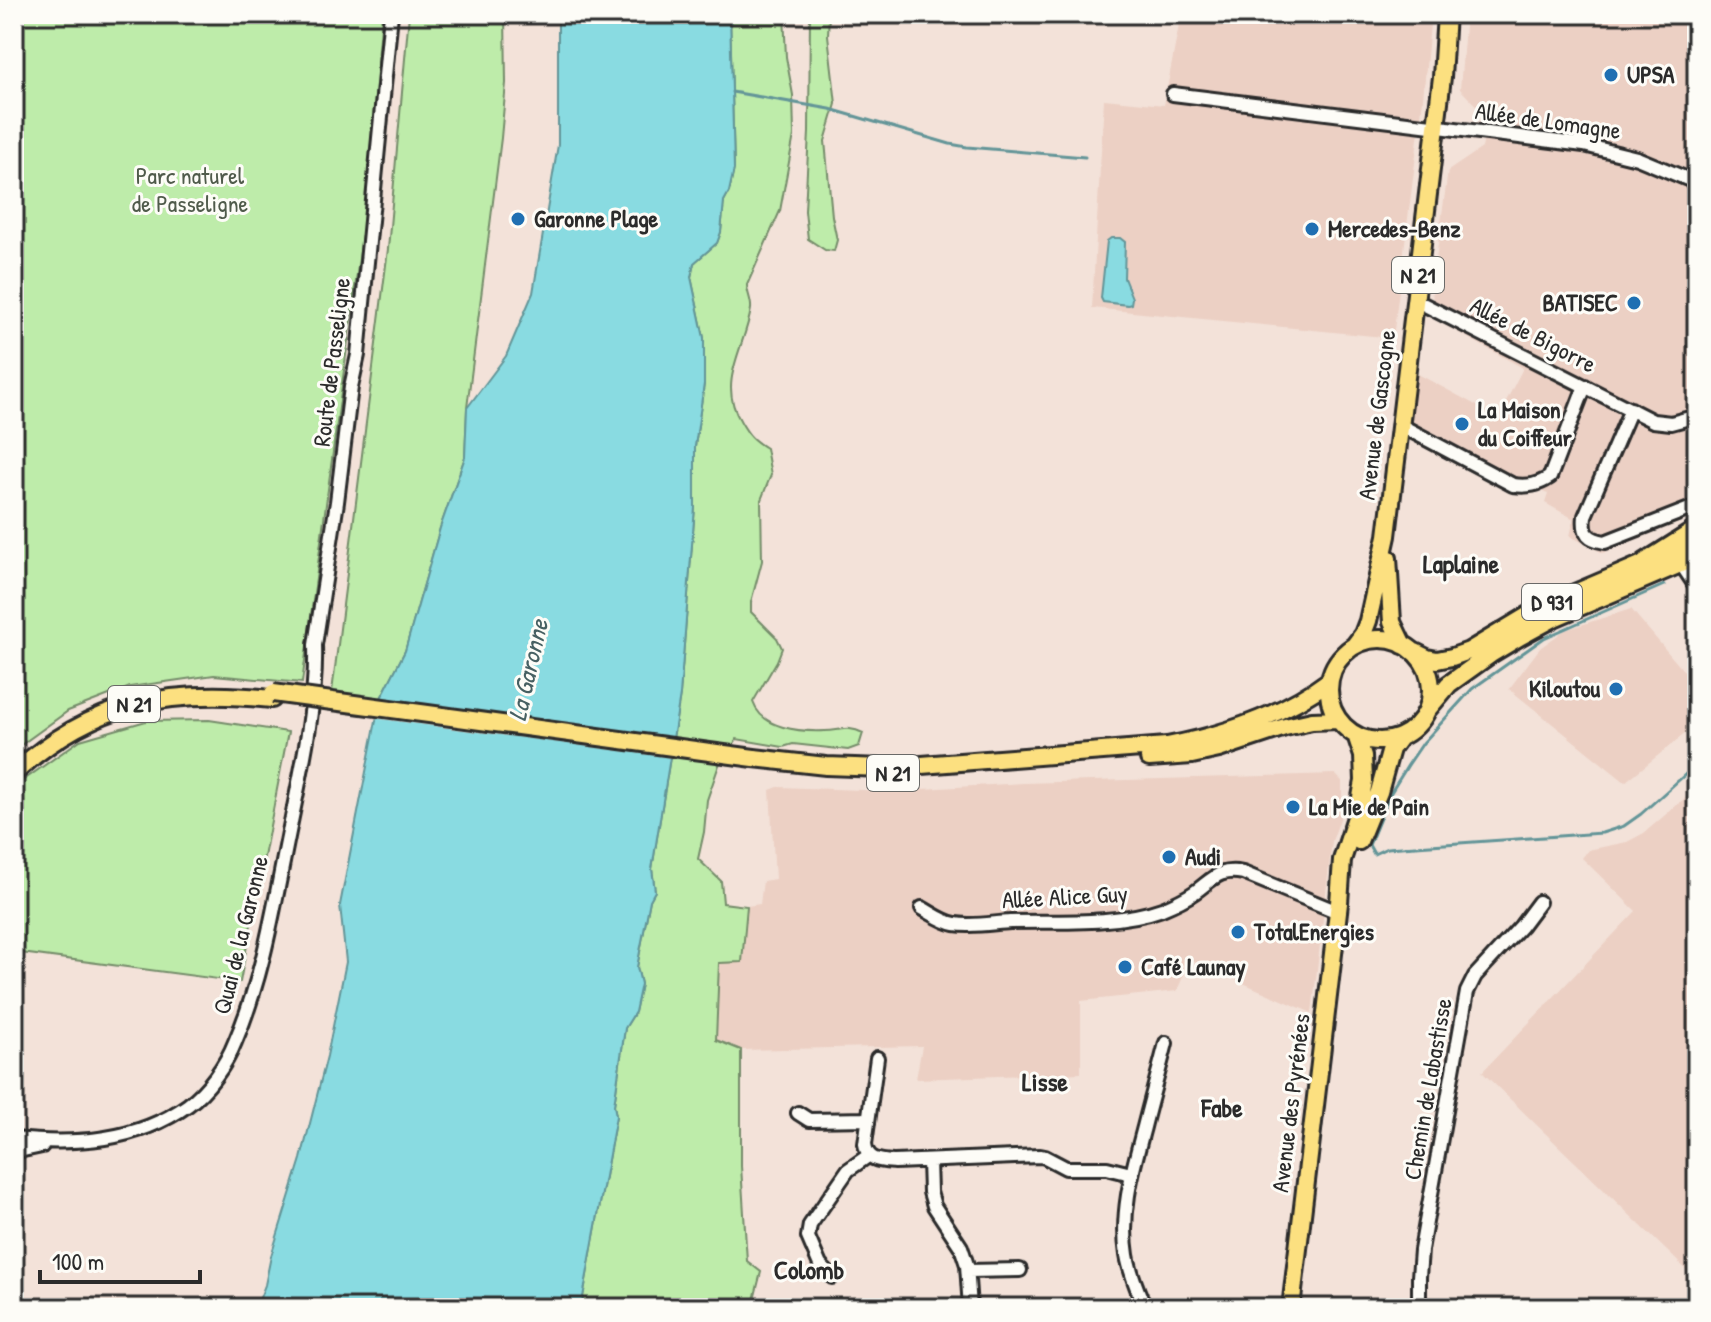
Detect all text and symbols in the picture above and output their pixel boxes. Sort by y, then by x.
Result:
place label: UPSA [1627,58,1675,90]
marker: UPSA [1602,66,1620,84]
street label: Allée de Lomagne [1473,94,1623,146]
park label: Parc naturel de Passeligne [132,159,249,219]
place label: Garonne Plage [534,202,659,235]
marker: Garonne Plage [509,210,527,228]
place label: Mercedes-Benz [1328,212,1461,244]
marker: Mercedes-Benz [1303,220,1321,238]
road number: N 21 [1392,257,1444,293]
street label: Route de Passeligne [305,275,357,448]
place label: BATISEC [1542,286,1618,318]
street label: Allée de Bigorre [1465,289,1602,380]
marker: BATISEC [1625,294,1643,312]
street label: Avenue de Gascogne [1350,328,1402,502]
place label: La Maison du Coiffeur [1478,393,1572,453]
marker: La Maison du Coiffeur [1453,415,1471,433]
district label: Laplaine [1423,546,1500,582]
road number: D 931 [1522,584,1582,620]
water label: La Garonne [499,614,557,724]
place label: Kiloutou [1529,672,1600,704]
marker: Kiloutou [1607,680,1625,698]
road number: N 21 [108,686,160,722]
road number: N 21 [867,755,919,791]
place label: La Mie de Pain [1309,790,1429,822]
marker: La Mie de Pain [1284,798,1302,816]
place label: Audi [1185,840,1221,872]
marker: Audi [1160,848,1178,866]
street label: Quai de la Garonne [205,852,275,1017]
street label: Allée Alice Guy [1001,877,1129,915]
place label: TotalEnergies [1253,915,1374,948]
marker: TotalEnergies [1229,923,1247,941]
place label: Café Launay [1141,950,1246,983]
marker: Café Launay [1116,958,1134,976]
street label: Chemin de Labastisse [1395,995,1459,1182]
street label: Avenue des Pyrénées [1263,1012,1317,1194]
district label: Lisse [1022,1064,1069,1099]
district label: Fabe [1200,1090,1243,1125]
scale bar [40,1234,200,1284]
text: 100 m [52,1245,104,1277]
district label: Colomb [774,1252,845,1287]

